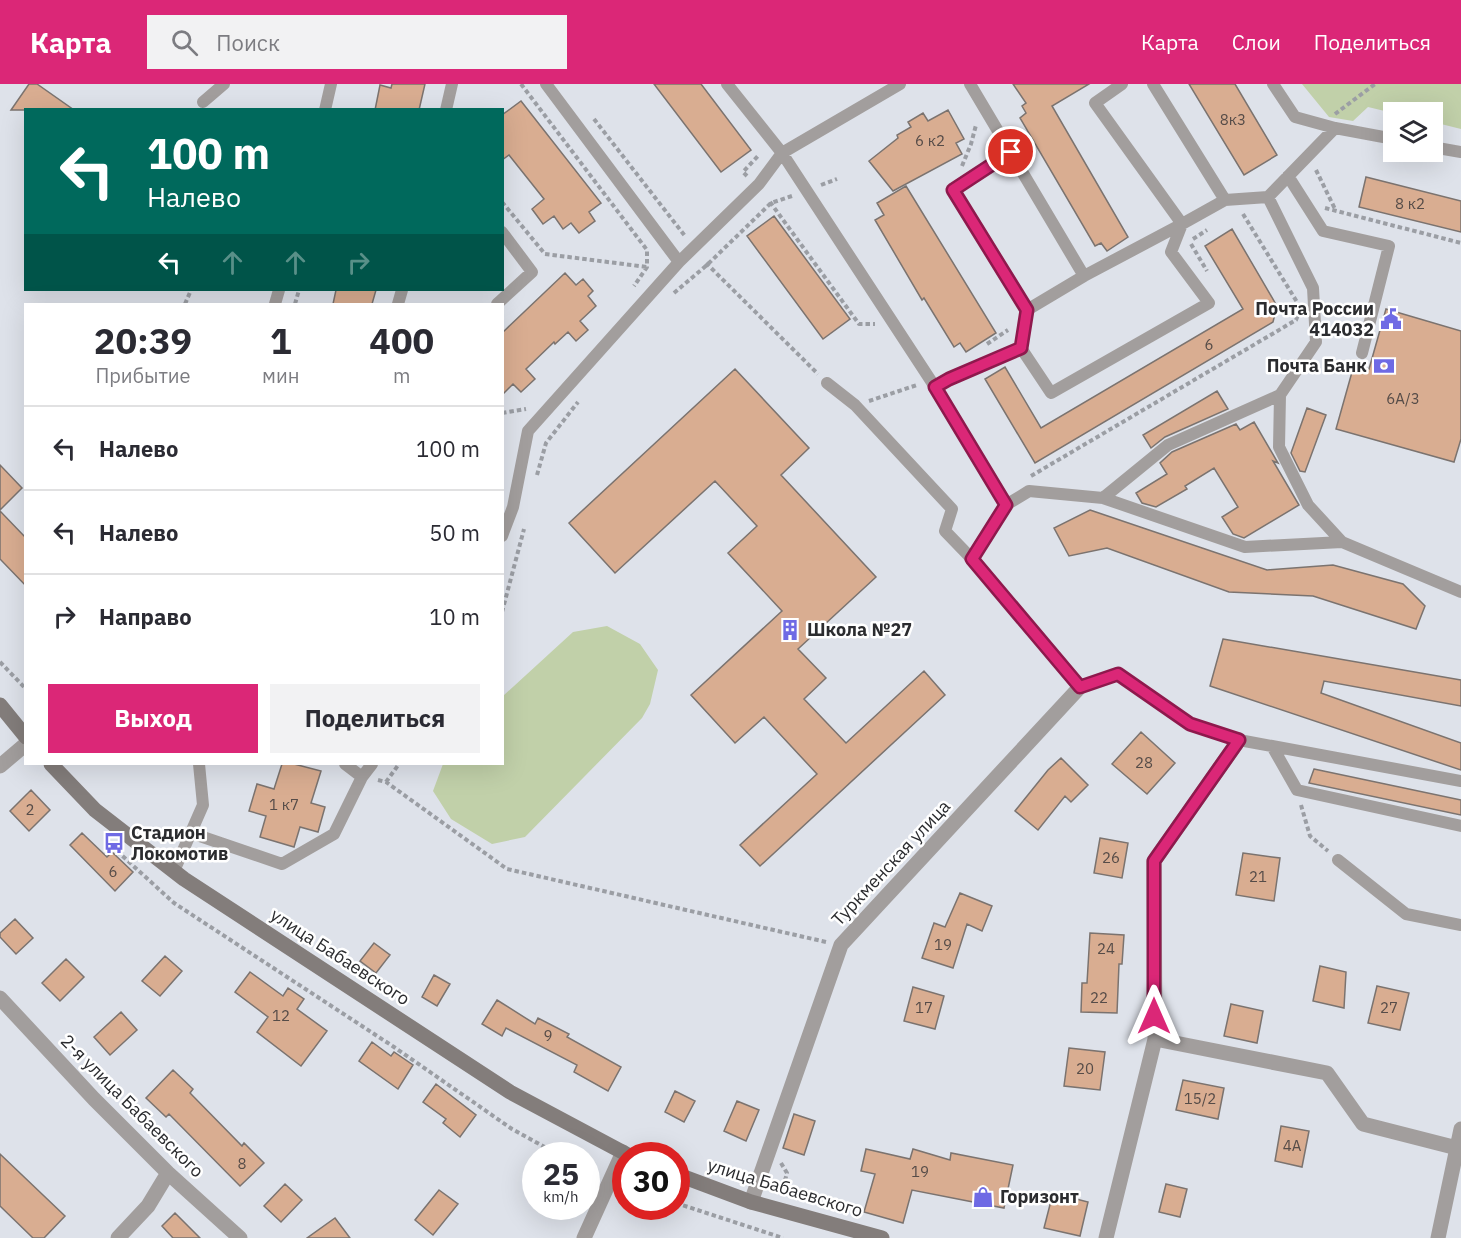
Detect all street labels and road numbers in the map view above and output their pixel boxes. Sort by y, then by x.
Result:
street label: Туркменская улица [826,795,955,930]
street label: улица Бабаевского [266,903,414,1010]
street label: 2-я улица Бабаевского [56,1029,209,1182]
street label: улица Бабаевского [705,1153,866,1222]

